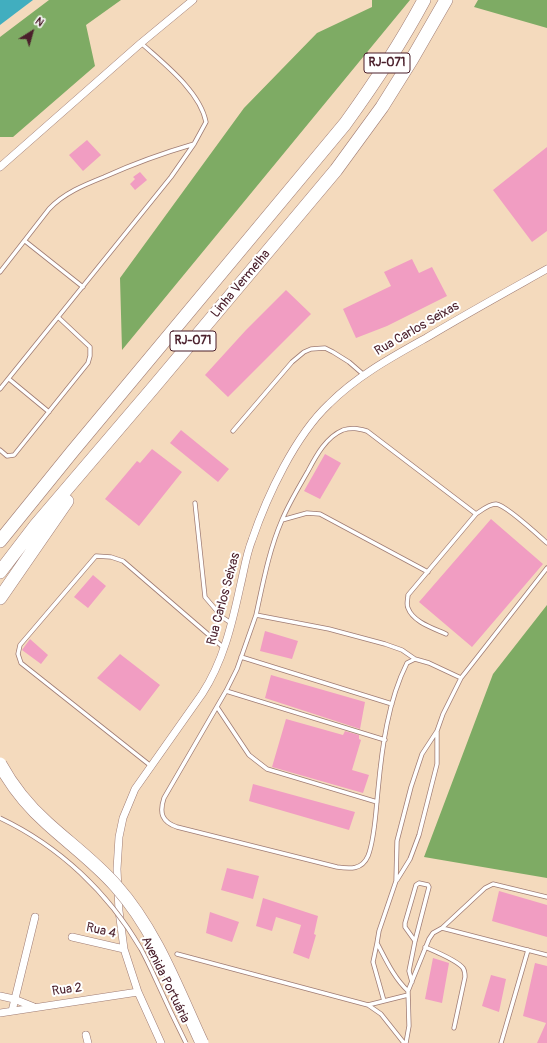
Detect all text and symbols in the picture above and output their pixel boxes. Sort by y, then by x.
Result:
north arrow [12,12,52,52]
text: N [33,15,46,29]
road number: RJ-071 [364,53,410,73]
street label: Linha Vermelha [208,247,274,321]
street label: Rua Carlos Seixas [372,298,462,360]
road number: RJ-071 [170,331,216,351]
street label: Rua Carlos Seixas [204,551,244,647]
street label: Rua 4 [84,920,118,942]
street label: Avenida Portuária [137,934,193,1026]
street label: Rua 2 [51,980,83,1000]

